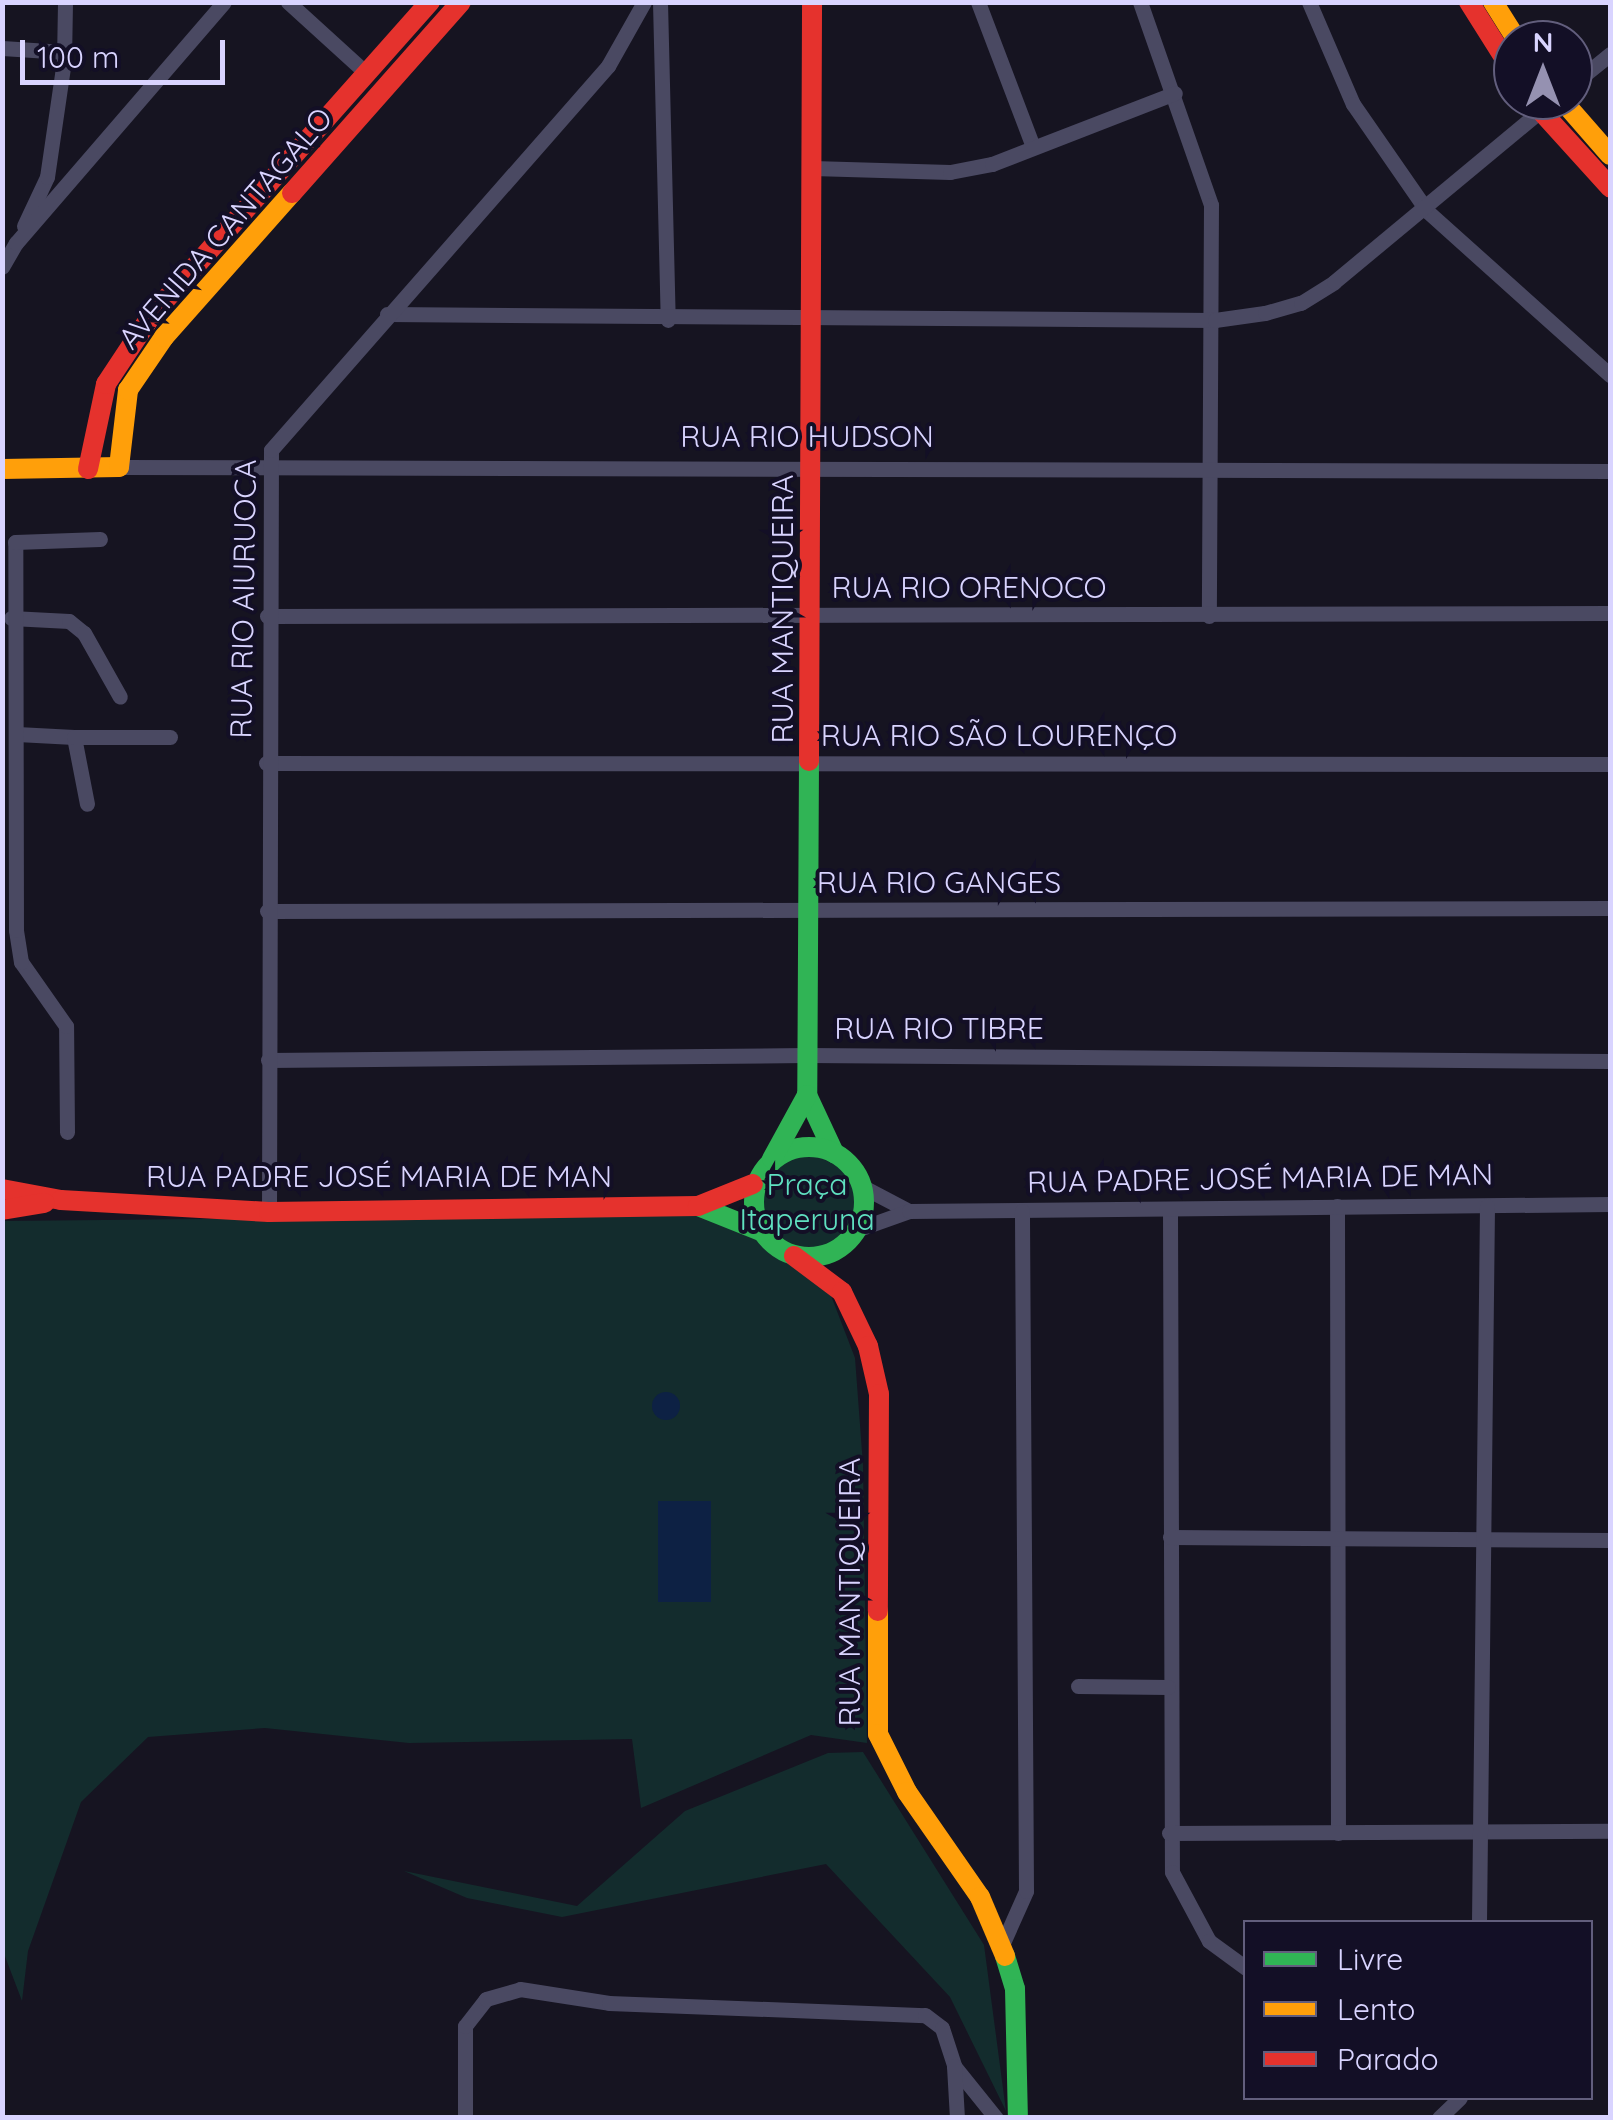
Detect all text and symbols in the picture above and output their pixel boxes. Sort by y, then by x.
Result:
scale bar [25,20,230,82]
north arrow [1493,20,1593,120]
text: N [1533,24,1553,59]
text: 100 m [37,38,119,76]
street label: AVENIDA CANTAGALO [111,100,339,356]
street label: RUA RIO HUDSON [680,418,934,454]
street label: RUA RIO AIURUOCA [223,459,263,739]
street label: RUA MANTIQUEIRA [764,474,800,744]
street label: RUA RIO ORENOCO [832,569,1106,605]
street label: RUA RIO SÃO LOURENÇO [821,717,1177,753]
street label: RUA RIO GANGES [817,864,1061,900]
street label: RUA RIO TIBRE [834,1010,1044,1046]
street label: RUA PADRE JOSÉ MARIA DE MAN [1027,1156,1493,1200]
street label: RUA PADRE JOSÉ MARIA DE MAN [146,1158,612,1194]
park label: Praça Itaperuna [739,1166,875,1236]
street label: RUA MANTIQUEIRA [831,1457,867,1727]
legend [1243,1920,1593,2100]
text: Livre [1337,1940,1403,1978]
text: Lento [1337,1990,1415,2028]
text: Parado [1337,2040,1439,2078]

